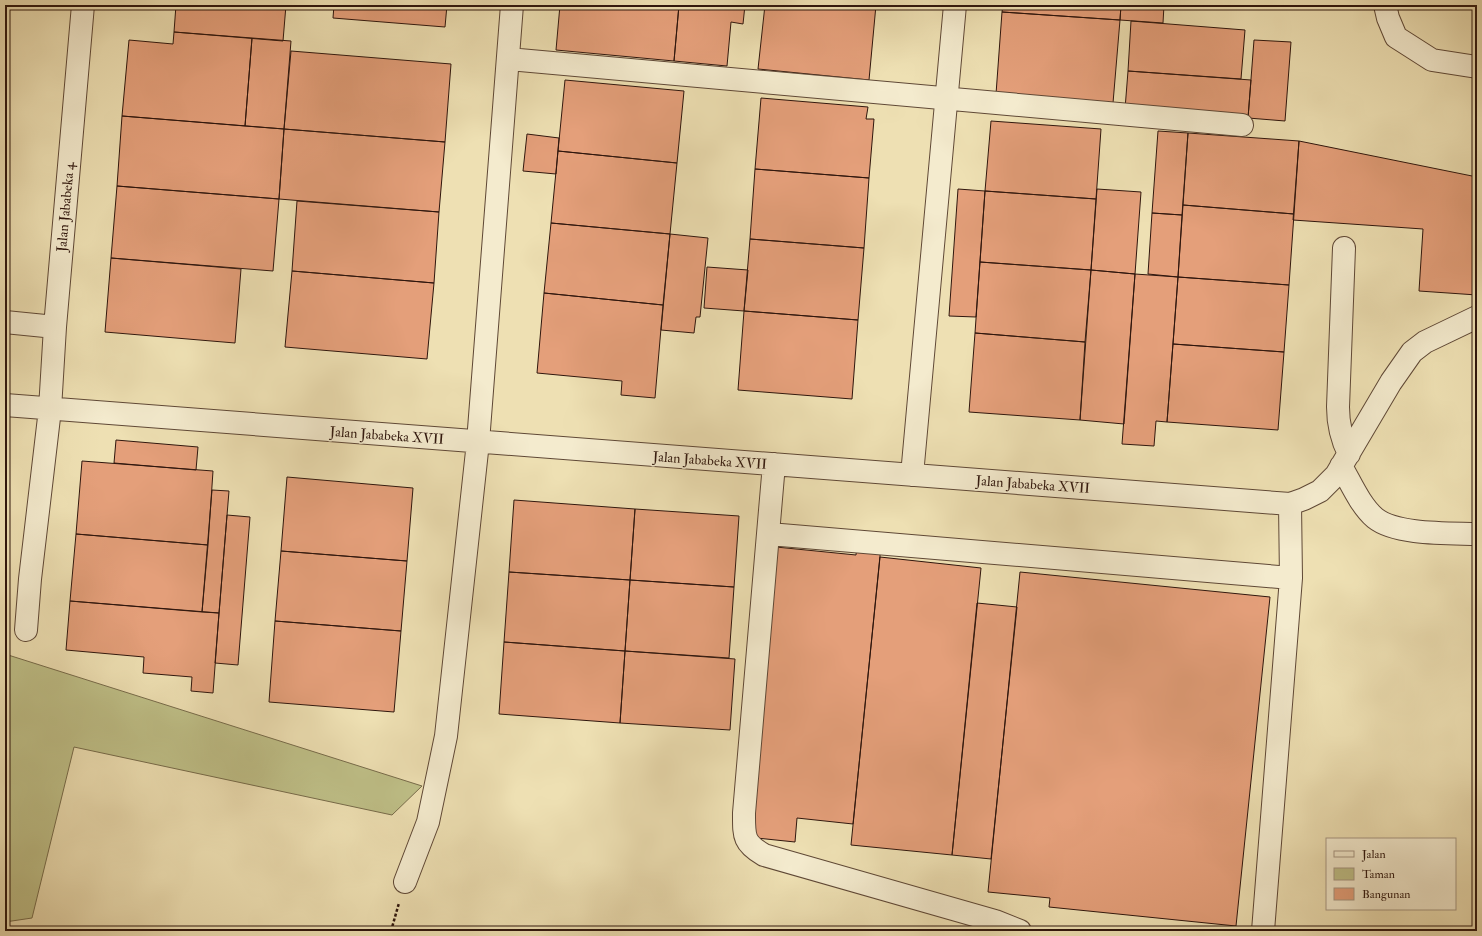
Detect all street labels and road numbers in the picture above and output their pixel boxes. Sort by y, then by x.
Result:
street label: Jalan Jababeka 4 [53,160,78,254]
street label: Jalan Jababeka XVII [328,423,445,448]
street label: Jalan Jababeka XVII [651,448,768,473]
street label: Jalan Jababeka XVII [974,472,1091,497]

